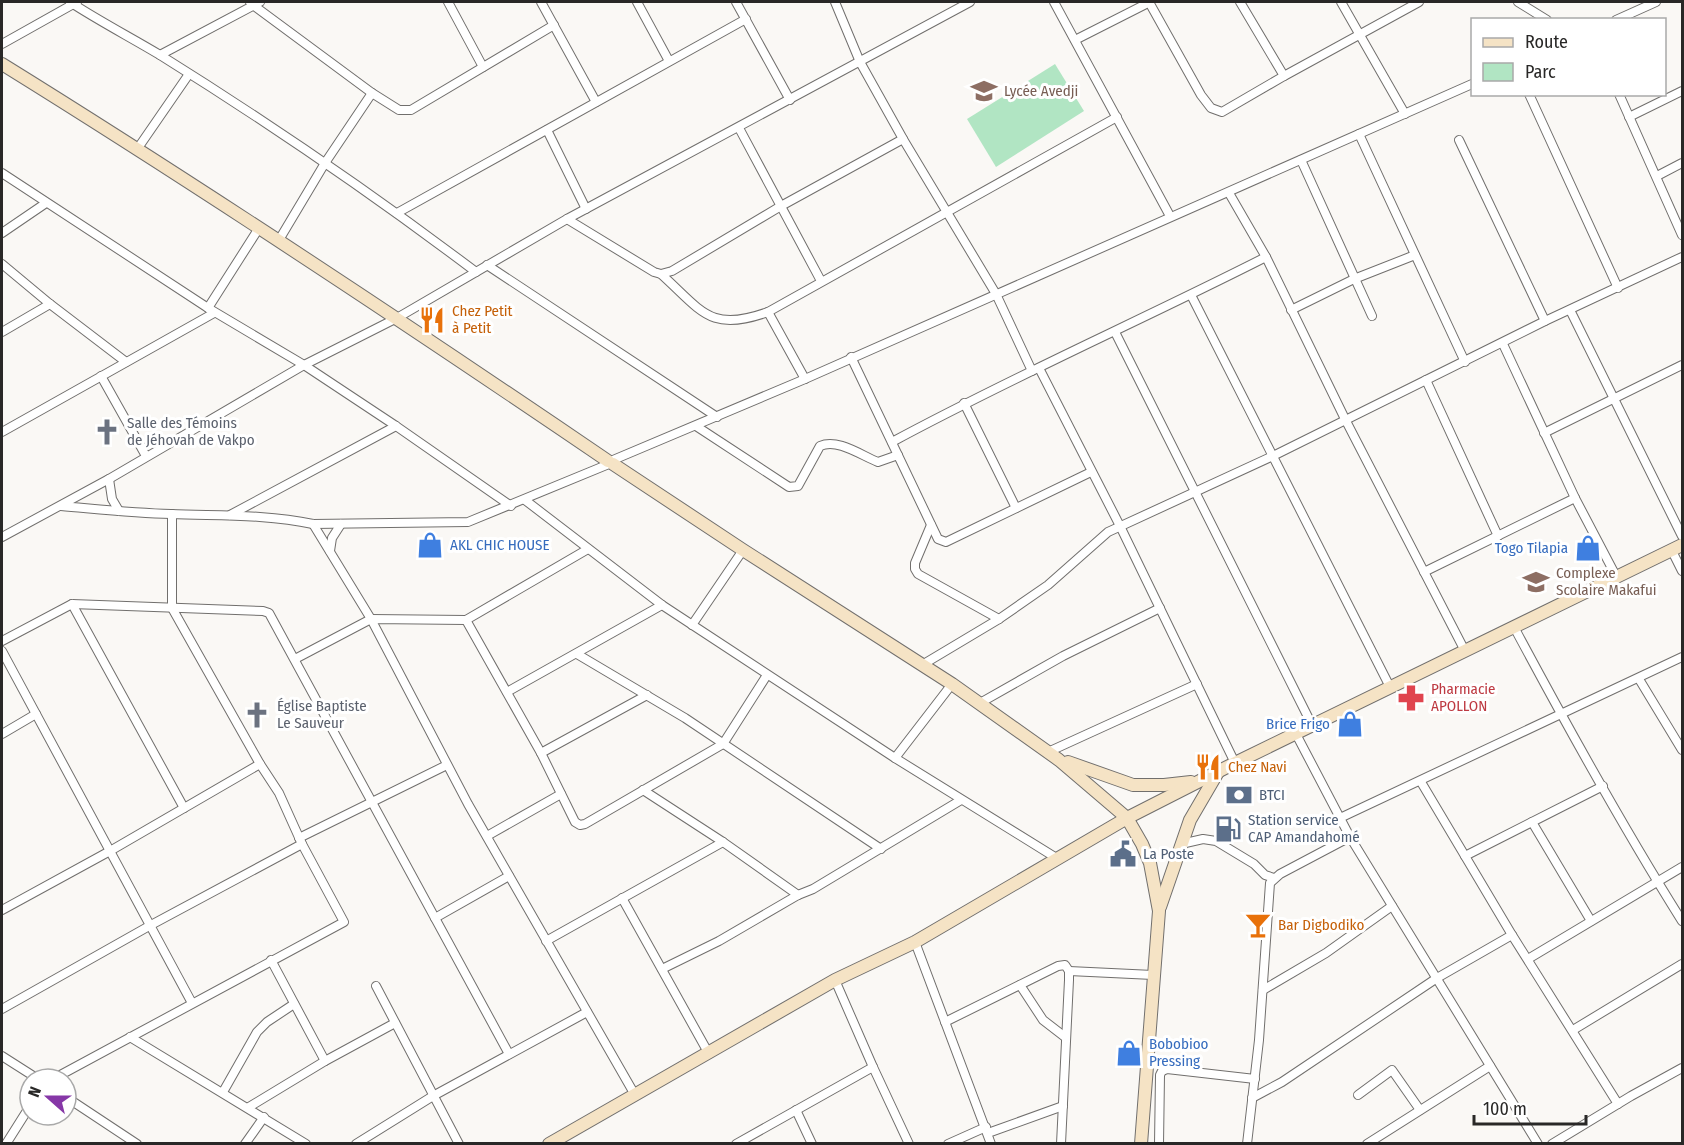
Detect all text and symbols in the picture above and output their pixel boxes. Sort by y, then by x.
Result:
legend [1471,18,1666,96]
text: Route [1525,31,1568,53]
text: Parc [1525,61,1556,83]
school or university icon: Lycée Avedji [969,76,999,106]
place label: Lycée Avedji [1004,82,1078,100]
place label: Chez Petit à Petit [452,302,513,337]
restaurant icon: Chez Petit à Petit [417,305,447,335]
place label: Salle des Témoins de Jéhovah de Vakpo [127,414,255,449]
church icon: Salle des Témoins de Jéhovah de Vakpo [92,417,122,447]
shop icon: AKL CHIC HOUSE [415,530,445,560]
shop icon: Togo Tilapia [1573,533,1603,563]
place label: AKL CHIC HOUSE [450,536,549,554]
place label: Togo Tilapia [1495,539,1568,557]
place label: Complexe Scolaire Makafui [1556,564,1657,599]
school or university icon: Complexe Scolaire Makafui [1521,567,1551,597]
place label: Pharmacie APOLLON [1431,680,1496,715]
pharmacy icon: Pharmacie APOLLON [1396,683,1426,713]
place label: Église Baptiste Le Sauveur [277,697,367,732]
church icon: Église Baptiste Le Sauveur [242,700,272,730]
shop icon: Brice Frigo [1335,709,1365,739]
place label: Brice Frigo [1266,715,1330,733]
restaurant icon: Chez Navi [1193,752,1223,782]
place label: Chez Navi [1228,758,1287,776]
bank icon: BTCI [1224,780,1254,810]
place label: BTCI [1259,786,1285,804]
place label: Station service CAP Amandahomé [1248,811,1360,846]
fuel station icon: Station service CAP Amandahomé [1213,814,1243,844]
public building icon: La Poste [1108,839,1138,869]
place label: La Poste [1143,845,1194,863]
bar icon: Bar Digbodiko [1243,910,1273,940]
place label: Bar Digbodiko [1278,916,1364,934]
place label: Bobobioo Pressing [1149,1035,1209,1070]
shop icon: Bobobioo Pressing [1114,1038,1144,1068]
north arrow [18,1067,78,1127]
text: N [24,1084,45,1100]
scale bar [1474,1088,1586,1126]
text: 100 m [1483,1098,1527,1120]

